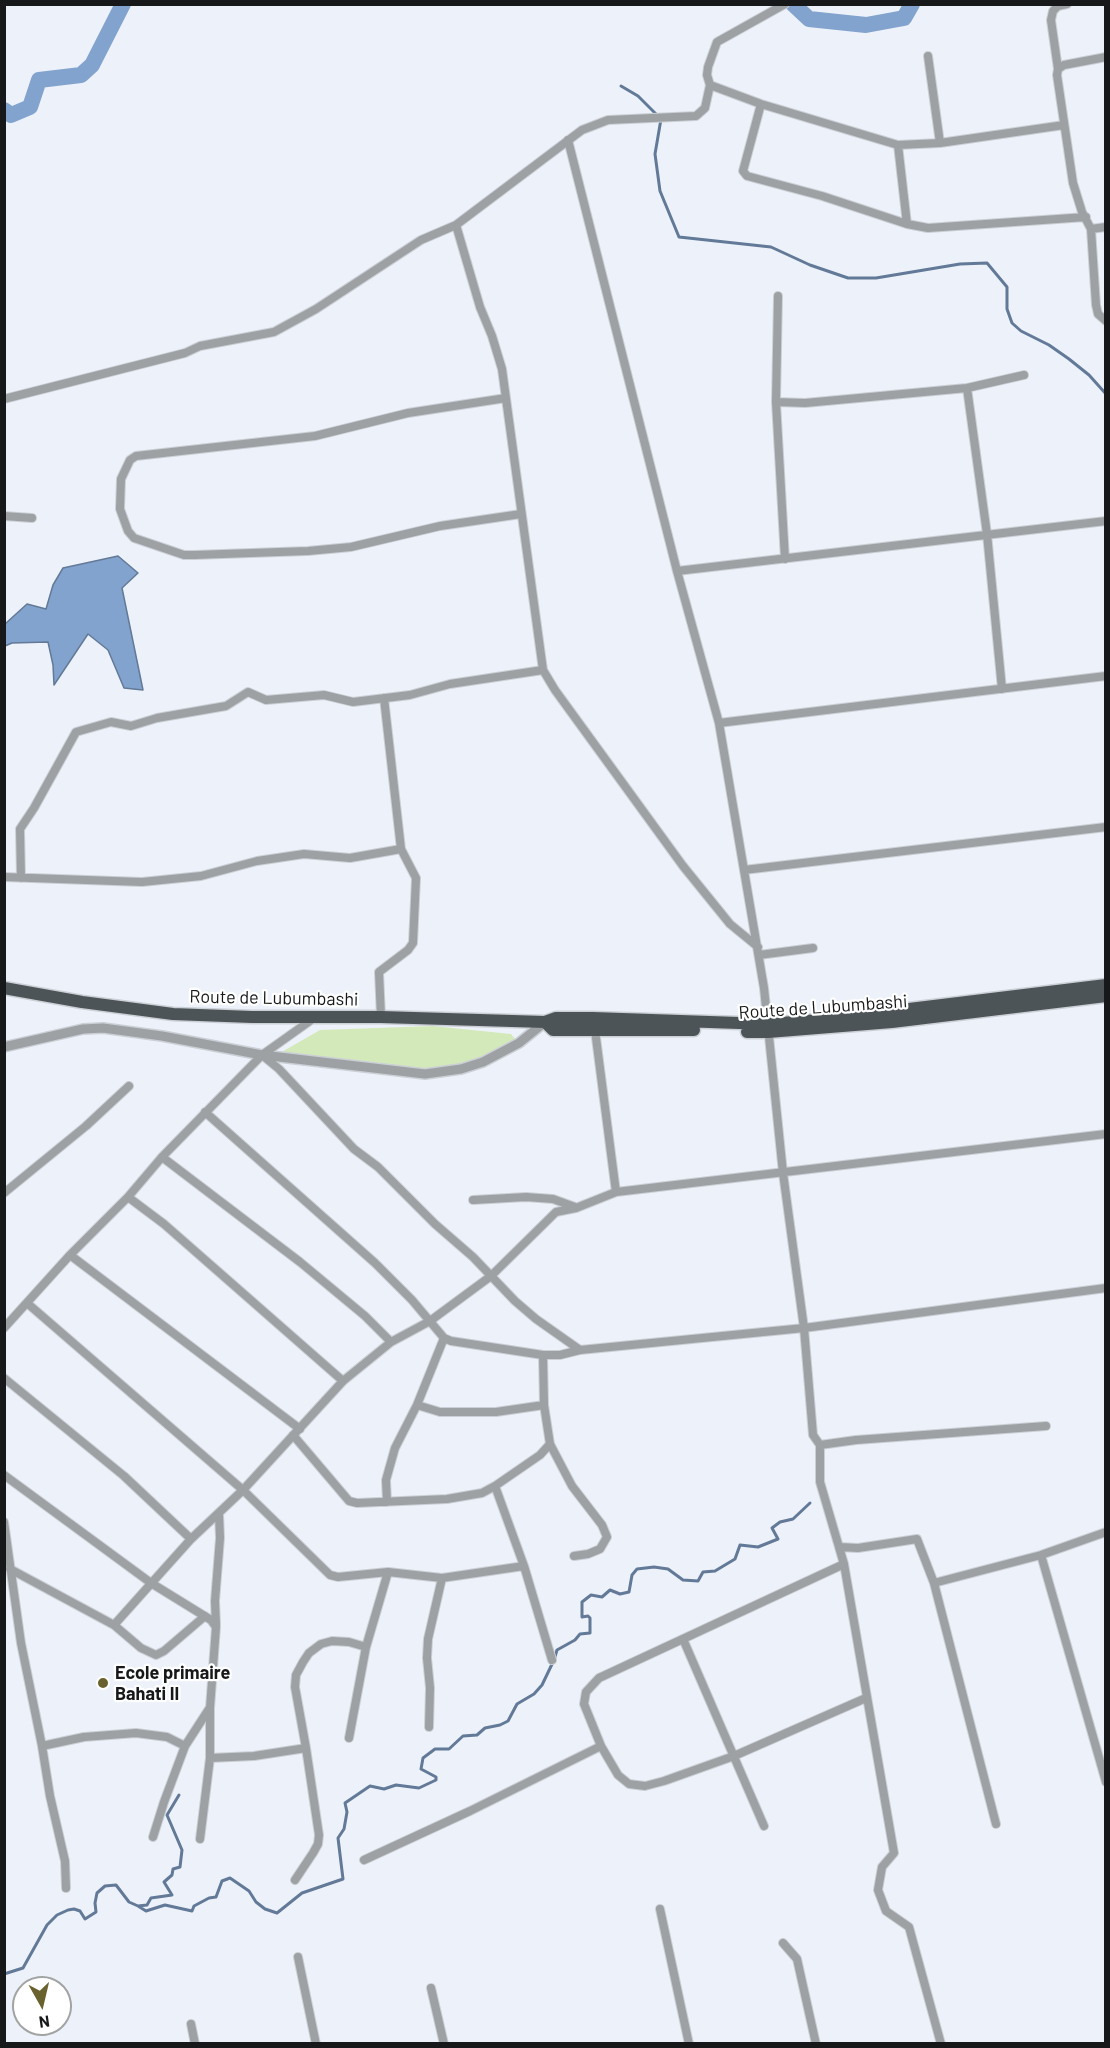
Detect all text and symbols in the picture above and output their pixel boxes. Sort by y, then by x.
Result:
street label: Route de Lubumbashi [189,986,359,1010]
street label: Route de Lubumbashi [738,990,908,1024]
place label: Ecole primaire Bahati II [115,1662,230,1704]
marker: Ecole primaire Bahati II [96,1676,110,1690]
north arrow [12,1976,72,2036]
text: N [38,2012,51,2032]

